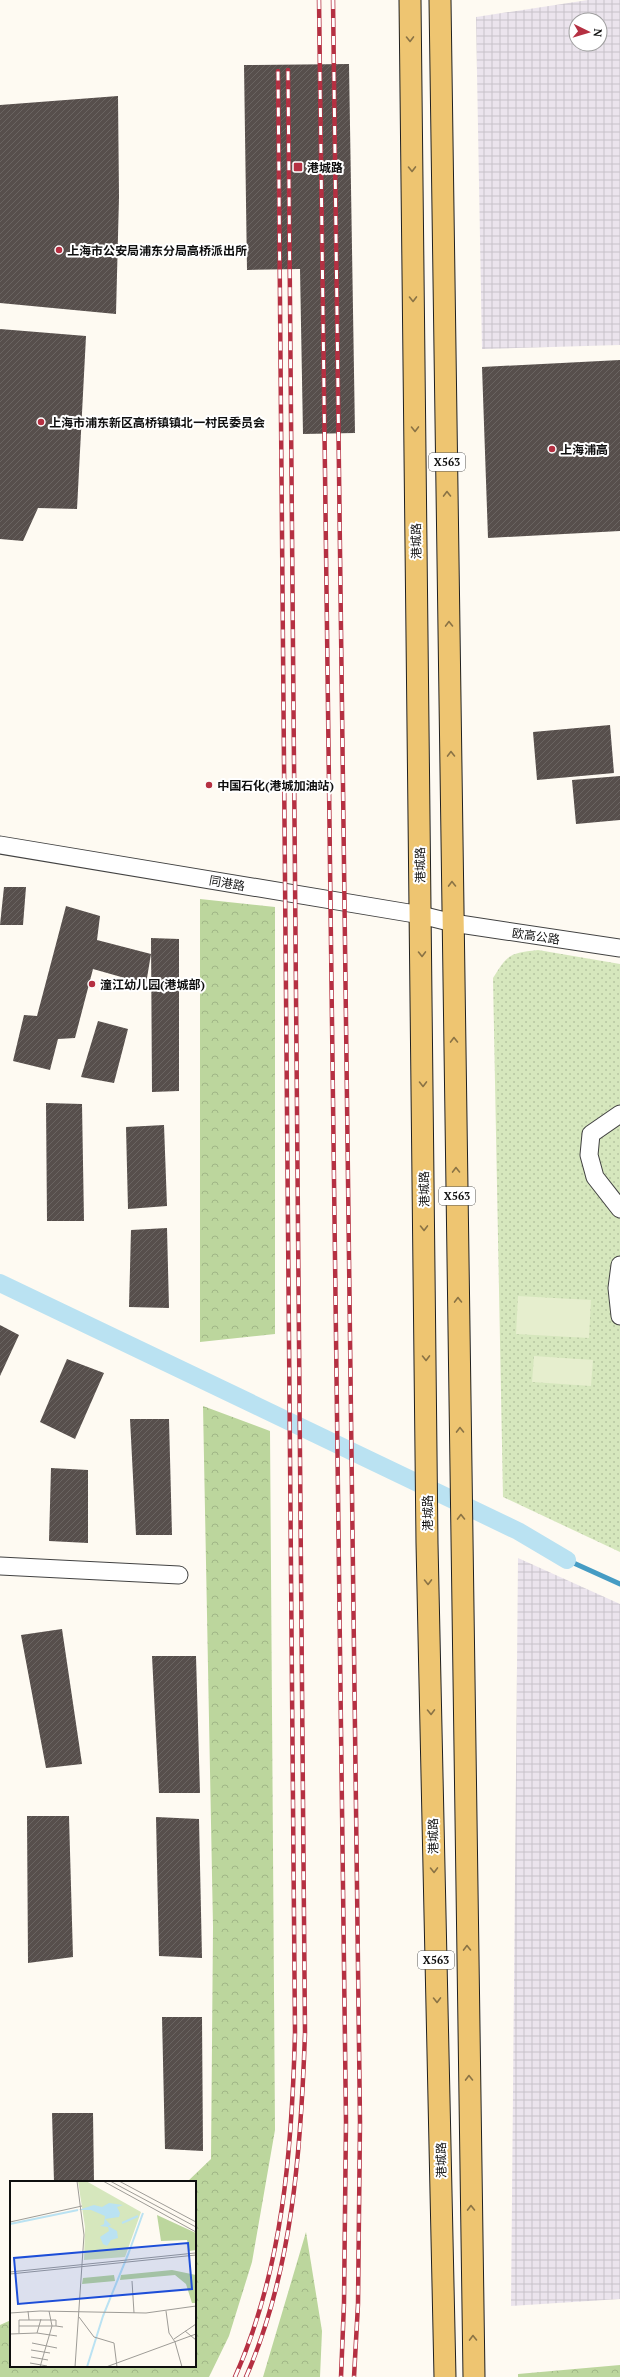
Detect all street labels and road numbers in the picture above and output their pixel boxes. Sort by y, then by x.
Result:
road number: X563 [429,453,465,471]
street label: 港城路 [408,523,424,559]
street label: 港城路 [412,847,428,883]
street label: 同港路 [208,872,246,894]
street label: 欧高公路 [511,925,561,947]
street label: 港城路 [416,1171,432,1207]
road number: X563 [439,1187,475,1205]
street label: 港城路 [420,1495,435,1531]
street label: 港城路 [425,1818,441,1854]
road number: X563 [418,1951,454,1969]
street label: 港城路 [433,2142,449,2178]

